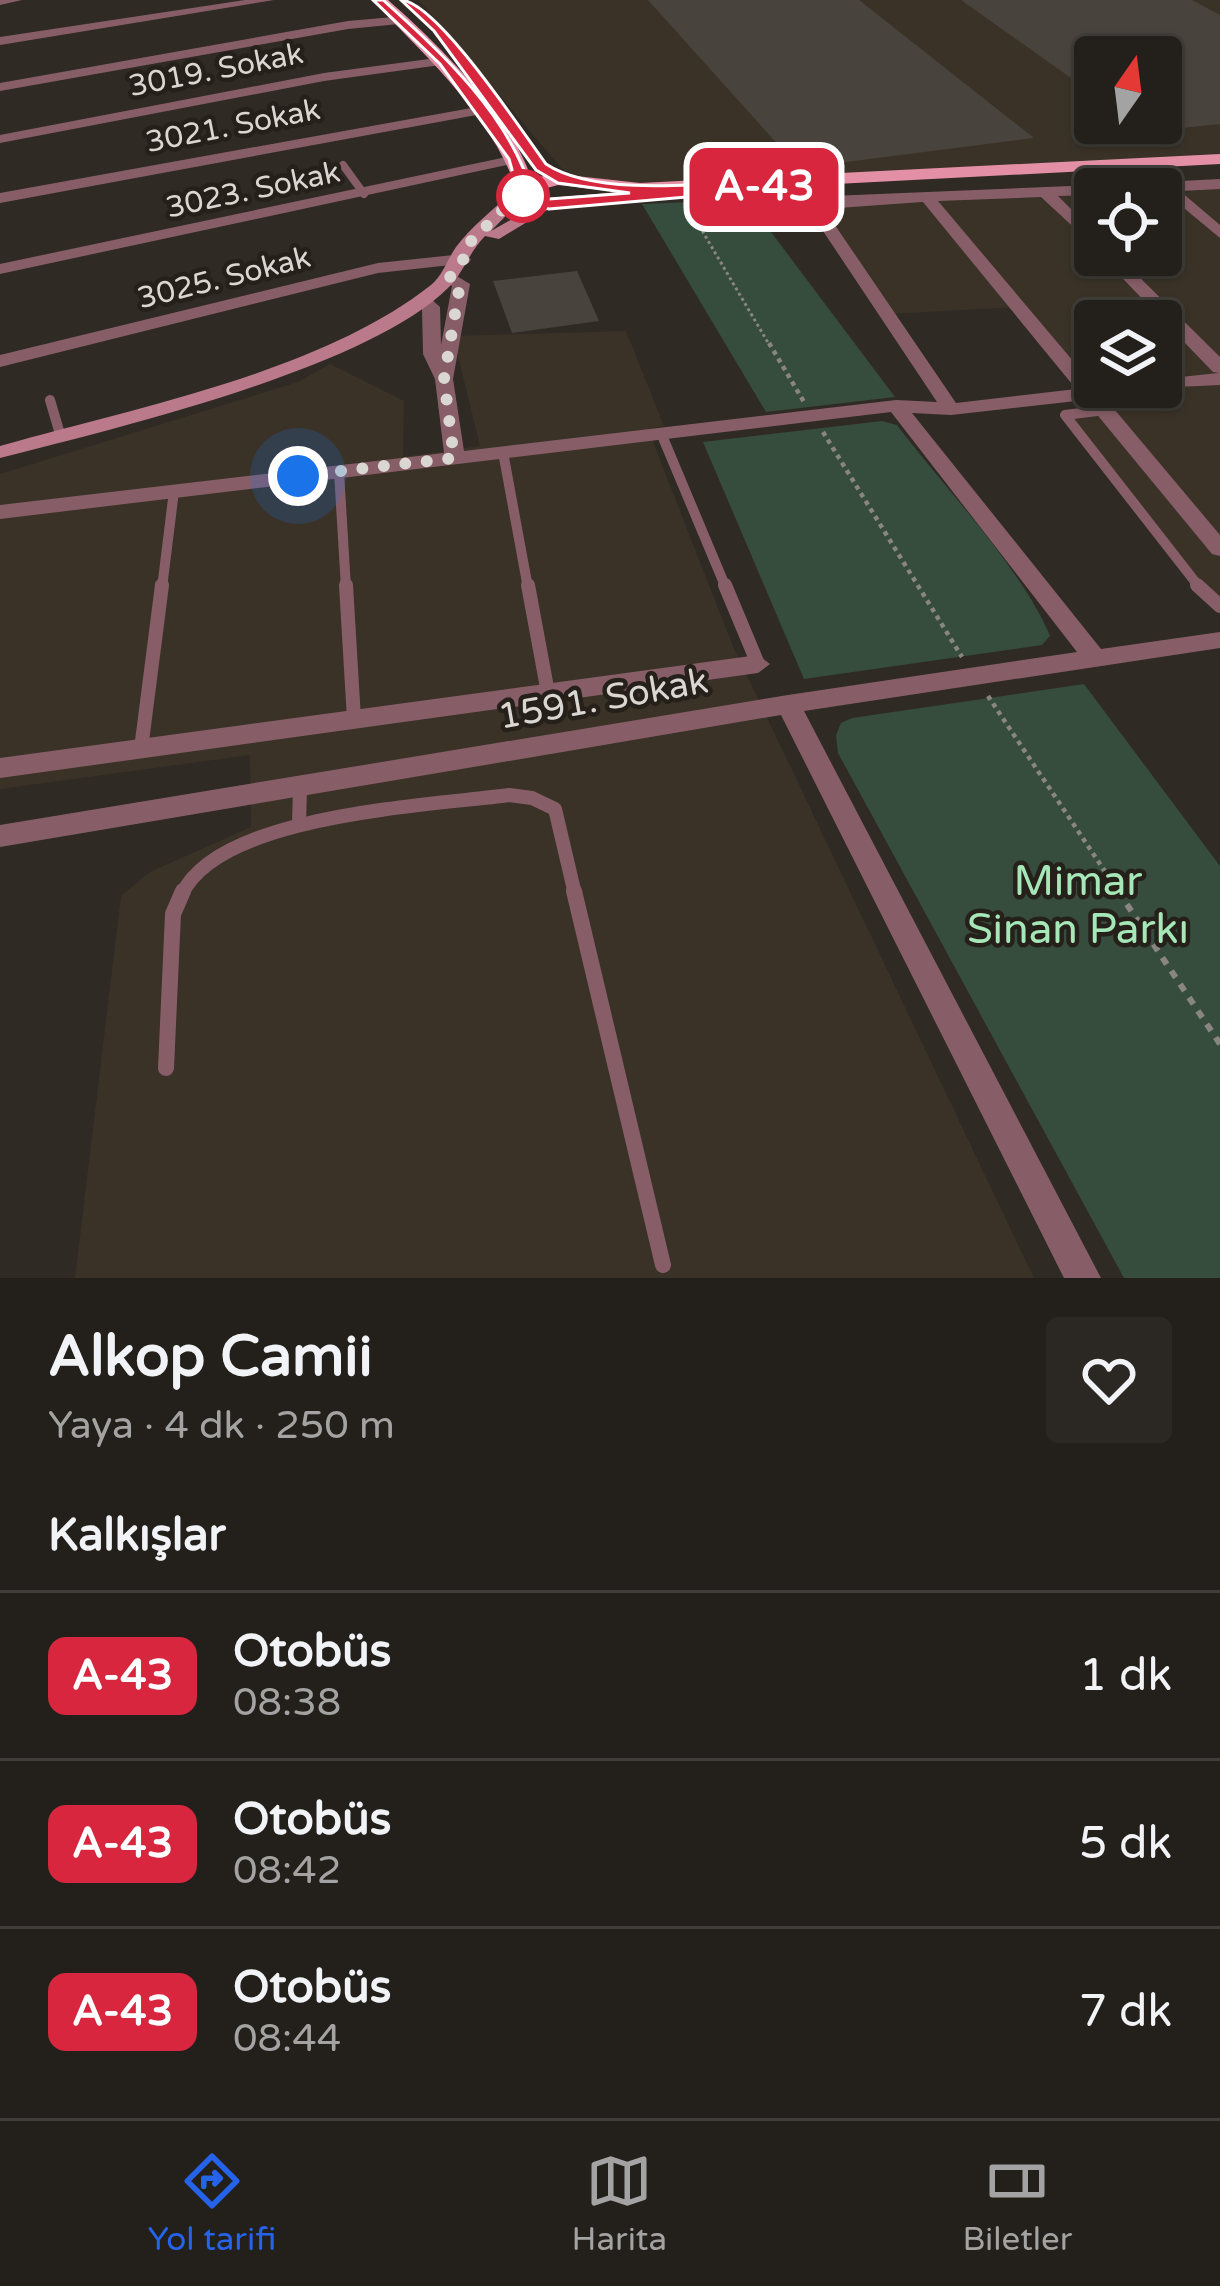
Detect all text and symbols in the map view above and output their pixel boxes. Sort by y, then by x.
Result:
street label: 3019. Sokak [126,35,306,105]
north arrow [1074,36,1182,144]
map controls [1074,36,1182,408]
street label: 3021. Sokak [143,91,323,161]
line badge: A-43 [680,148,848,226]
street label: 3023. Sokak [163,154,343,226]
text: A-43 [713,161,815,212]
button: locate [1074,168,1182,276]
unlabelled marker [498,171,548,221]
street label: 3025. Sokak [134,239,314,317]
button: layers [1074,300,1182,408]
your location [268,446,328,506]
street label: 1591. Sokak [495,659,711,739]
park label: Mimar Sinan Parkı [967,856,1189,955]
button: heart [1046,1317,1172,1443]
text: Alkop Camii [48,1323,373,1391]
text: Yaya · 4 dk · 250 m [48,1402,395,1449]
text: Kalkışlar [48,1509,226,1563]
text: Otobüs [233,1625,391,1679]
text: 1 dk [1079,1649,1172,1703]
text: A-43 [72,1650,173,1701]
text: 08:38 [233,1679,341,1726]
text: Otobüs [233,1793,391,1847]
text: 5 dk [1079,1817,1172,1871]
text: A-43 [72,1818,173,1869]
text: 08:42 [233,1847,341,1894]
text: Otobüs [233,1961,391,2015]
text: 7 dk [1079,1985,1172,2039]
text: A-43 [72,1986,173,2037]
text: 08:44 [233,2015,341,2062]
tab: Yol tarifi [148,2148,276,2259]
tab: Harita [572,2148,667,2259]
tab: Biletler [962,2148,1072,2259]

